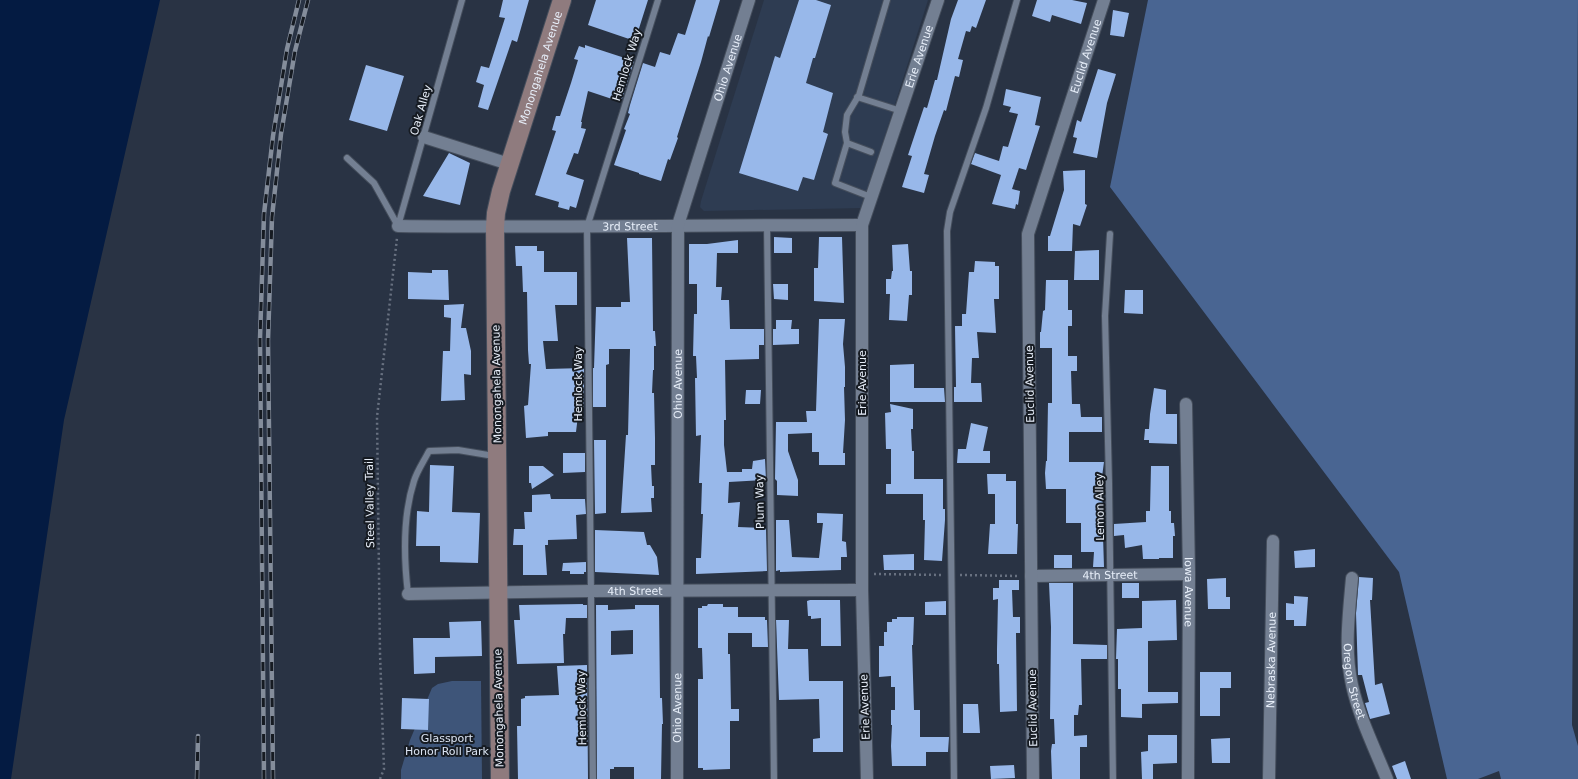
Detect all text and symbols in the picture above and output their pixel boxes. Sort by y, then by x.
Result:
street label: Monongahela Avenue [516,9,565,126]
street label: Euclid Avenue [1068,17,1104,95]
street label: Erie Avenue [902,23,936,90]
street label: Hemlock Way [610,27,644,103]
street label: Ohio Avenue [711,32,744,103]
street label: Oak Alley [408,83,435,137]
street label: 3rd Street [602,220,658,233]
street label: Monongahela Avenue [489,324,505,443]
street label: Euclid Avenue [1023,345,1037,423]
street label: Hemlock Way [572,346,585,421]
street label: Ohio Avenue [671,349,684,419]
street label: Erie Avenue [856,350,869,416]
street label: Steel Valley Trail [363,458,377,548]
street label: Lemon Alley [1093,473,1107,541]
street label: Plum Way [753,474,767,529]
street label: Iowa Avenue [1182,557,1196,627]
street label: 4th Street [1082,568,1138,582]
street label: 4th Street [607,584,663,597]
street label: Nebraska Avenue [1264,612,1278,708]
street label: Oregon Street [1341,643,1369,722]
street label: Monongahela Avenue [491,648,507,767]
street label: Euclid Avenue [1026,669,1040,747]
street label: Hemlock Way [575,670,589,746]
street label: Ohio Avenue [671,673,684,743]
street label: Erie Avenue [857,674,873,740]
park label: Glassport Honor Roll Park [405,732,490,758]

